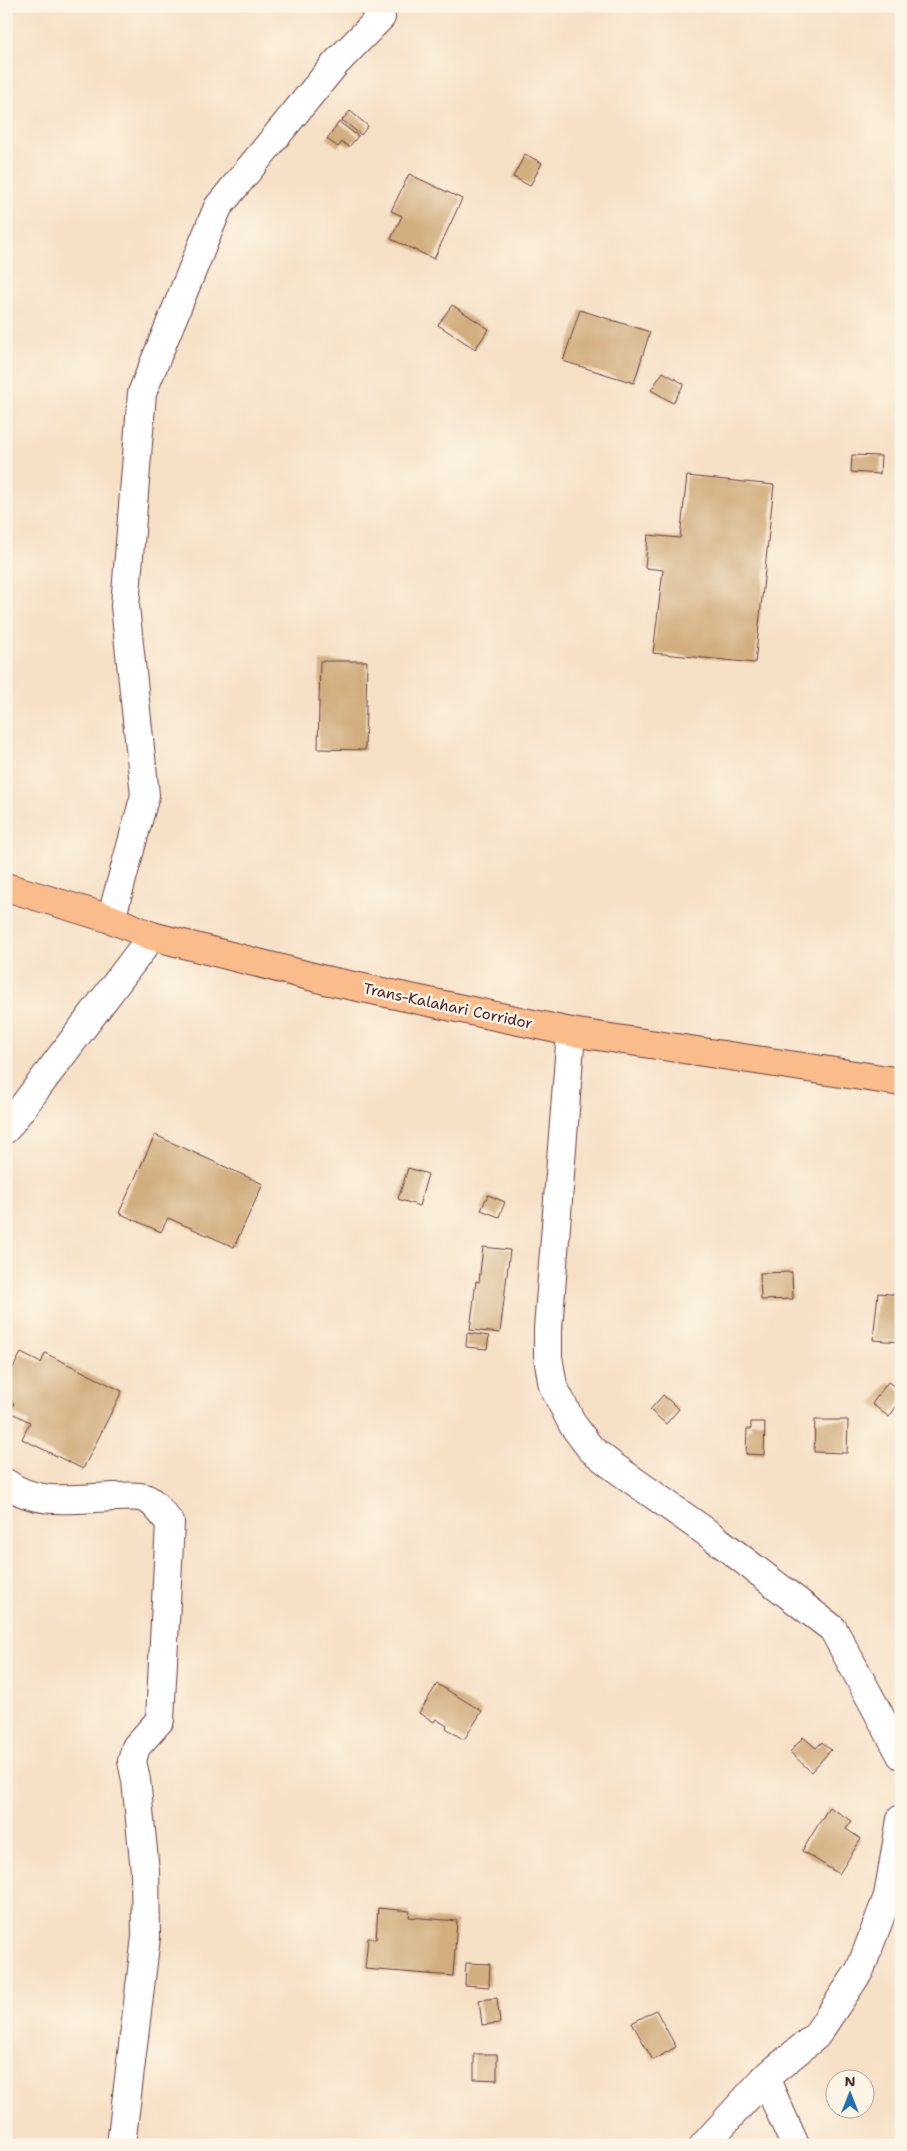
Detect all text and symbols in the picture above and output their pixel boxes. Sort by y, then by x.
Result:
street label: Trans-Kalahari Corridor [361,978,535,1034]
north arrow [824,2068,874,2118]
text: N [844,2072,856,2090]

